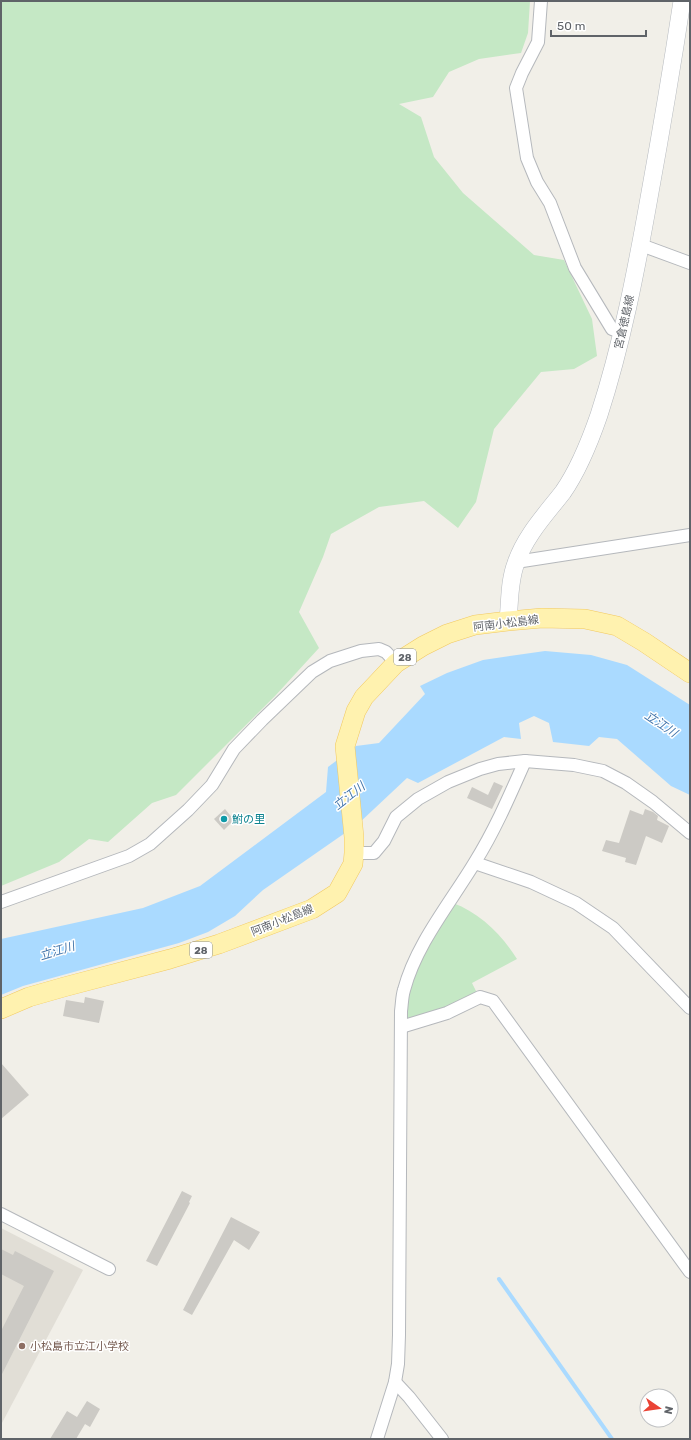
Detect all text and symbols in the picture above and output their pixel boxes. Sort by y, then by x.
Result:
scale bar [551,12,646,38]
text: 50 m [557,19,585,33]
street label: 宮倉徳島線 [612,294,637,350]
street label: 阿南小松島線 [473,613,540,634]
road number: 28 [394,649,416,665]
water label: 立江川 [642,708,681,741]
water label: 立江川 [331,778,369,813]
place label: 鮒の里 [232,813,265,826]
marker: 鮒の里 [219,814,229,824]
street label: 阿南小松島線 [249,902,315,939]
water label: 立江川 [38,938,78,963]
road number: 28 [190,942,212,958]
place label: 小松島市立江小学校 [30,1340,129,1353]
marker: 小松島市立江小学校 [17,1341,27,1351]
north arrow [639,1388,679,1428]
text: N [661,1405,675,1416]

